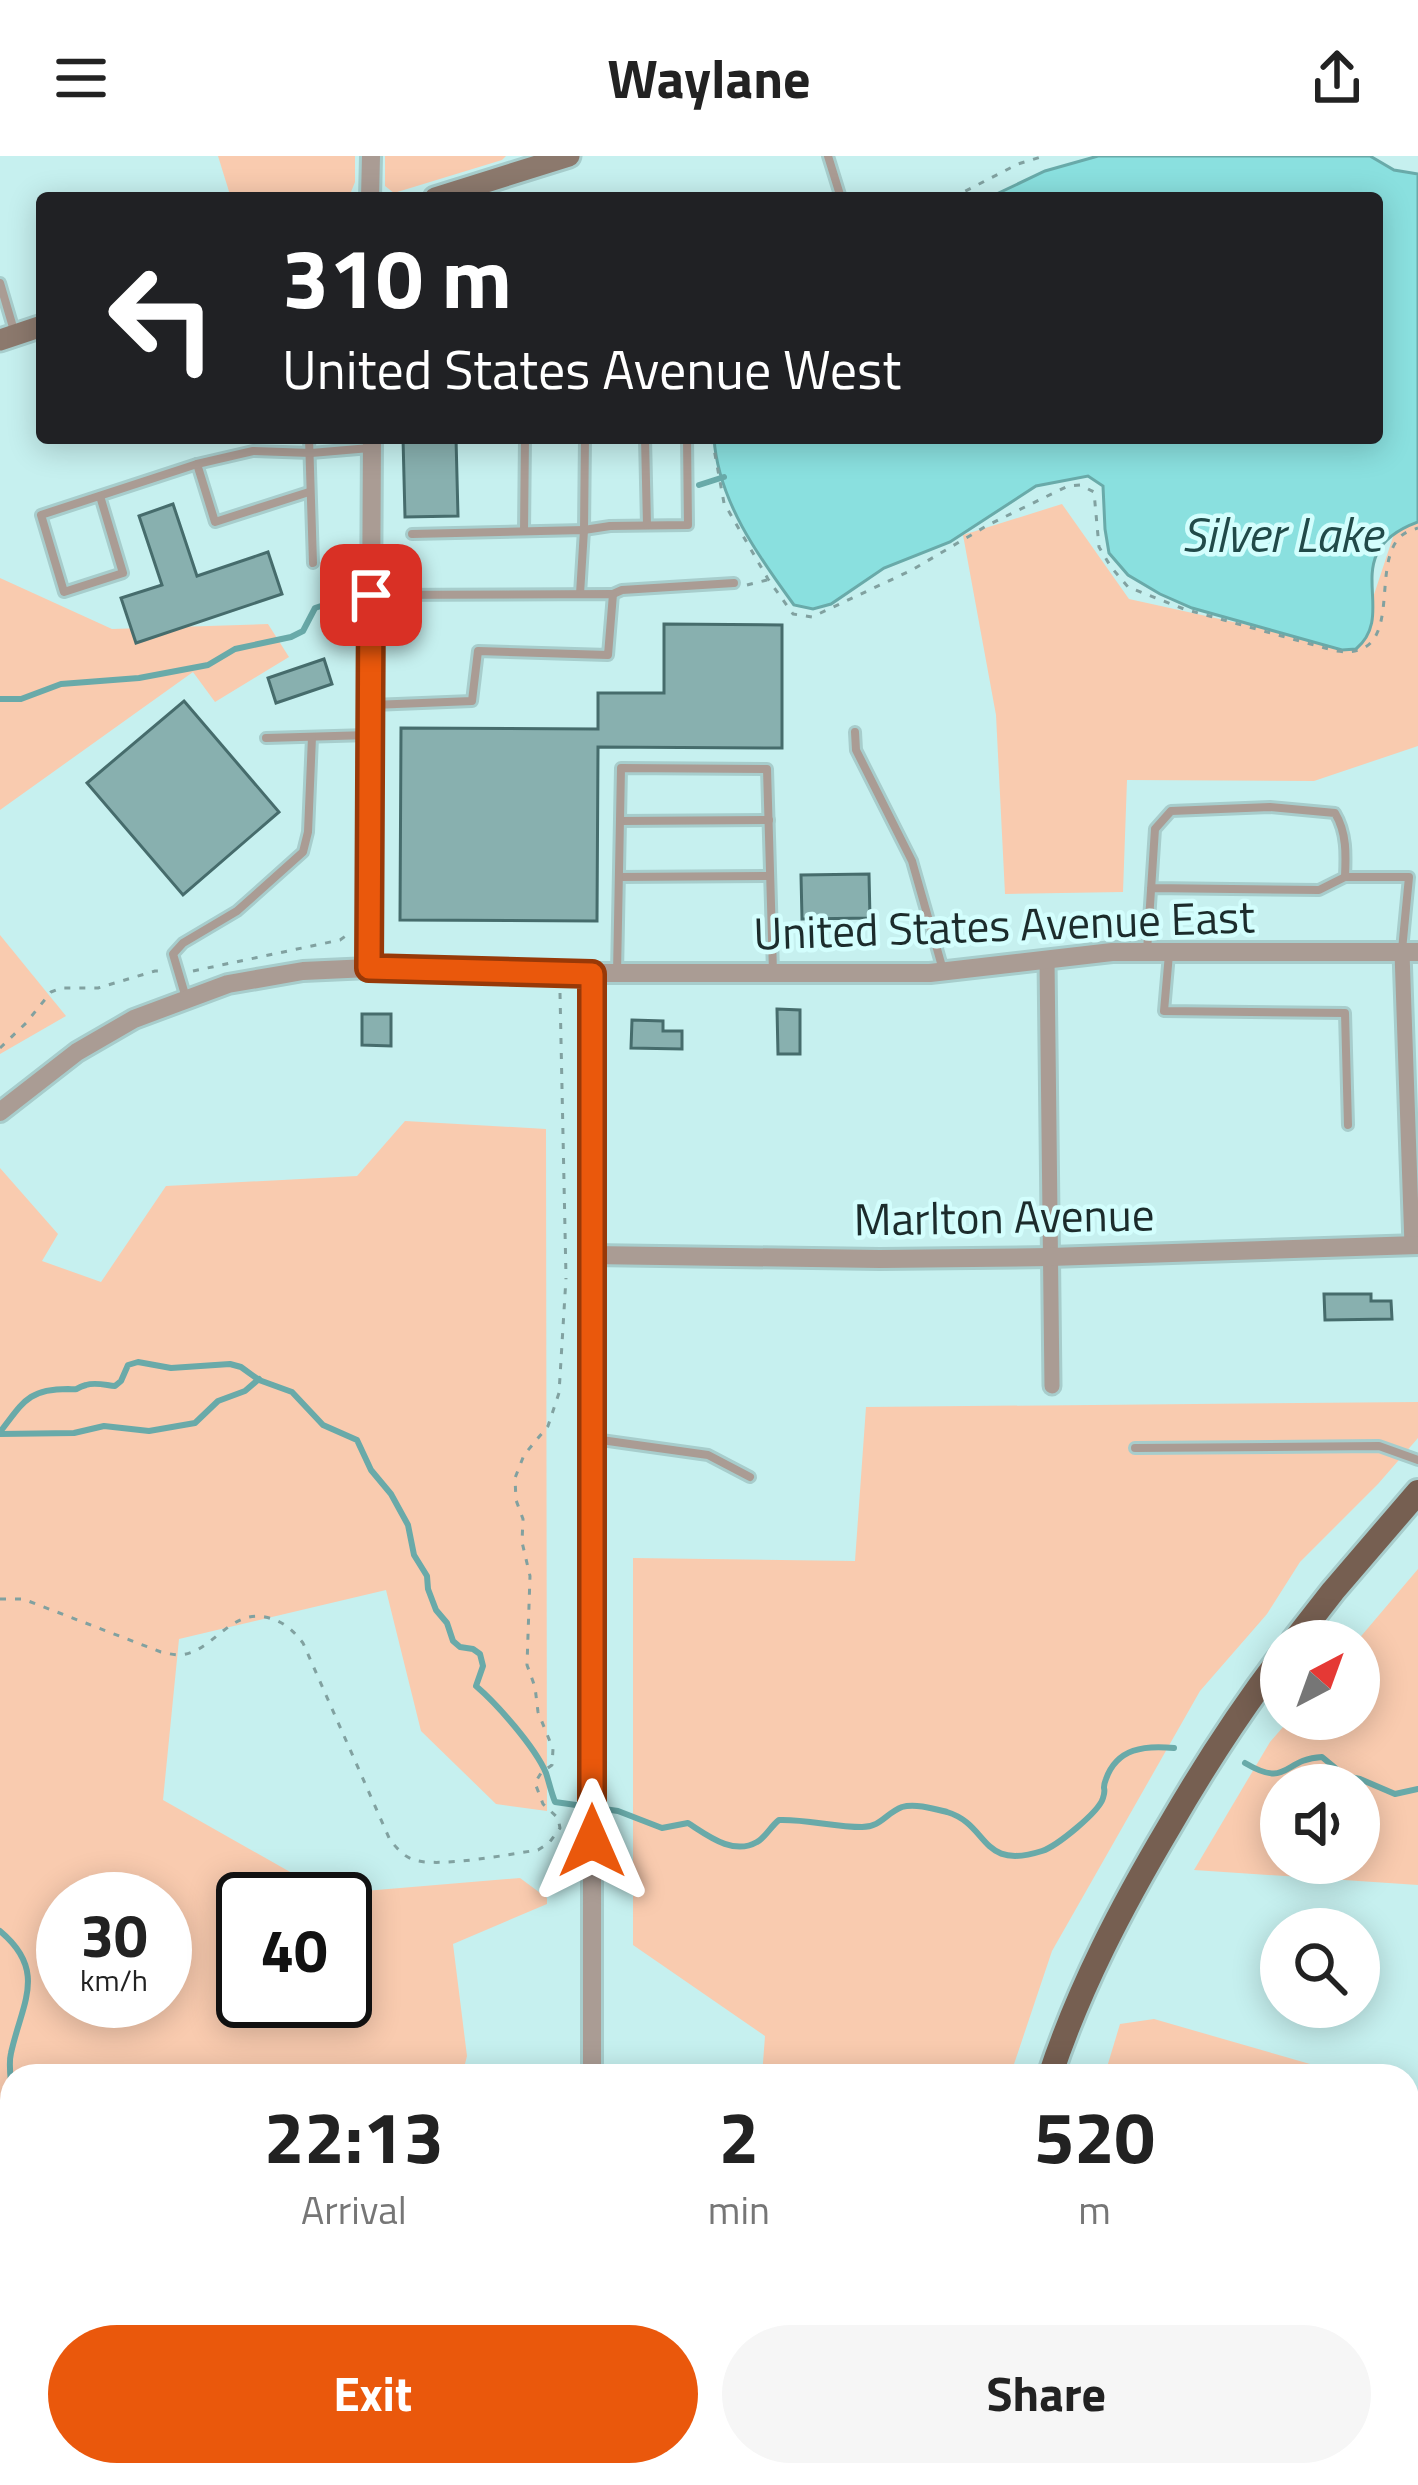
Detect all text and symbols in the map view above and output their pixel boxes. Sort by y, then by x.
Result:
text: Waylane [607,37,811,119]
icon: menu [48,45,114,111]
icon: share [1304,45,1370,111]
text: 310 m [282,213,512,341]
icon: left [84,240,240,396]
text: United States Avenue West [282,328,901,410]
water label: Silver Lake [1182,498,1385,571]
pin [320,544,422,646]
icon: arrive [338,562,404,628]
street label: United States Avenue East [752,881,1256,967]
street label: Marlton Avenue [853,1179,1155,1253]
north arrow [1260,1620,1380,1740]
map controls [1260,1620,1380,2028]
button: sound [1260,1764,1380,1884]
position arrow [529,1778,655,1904]
speed limit sign: 40 [216,1872,372,2028]
text: 30 [80,1889,148,1980]
button: search [1260,1908,1380,2028]
text: km/h [80,1957,148,2003]
text: 22:13 [264,2081,444,2191]
text: 2 [719,2081,759,2191]
text: 520 [1034,2081,1155,2191]
text: Arrival [301,2180,407,2239]
text: min [708,2180,770,2239]
text: m [1078,2180,1111,2239]
button: Exit [48,2325,698,2463]
button: Share [722,2325,1371,2463]

